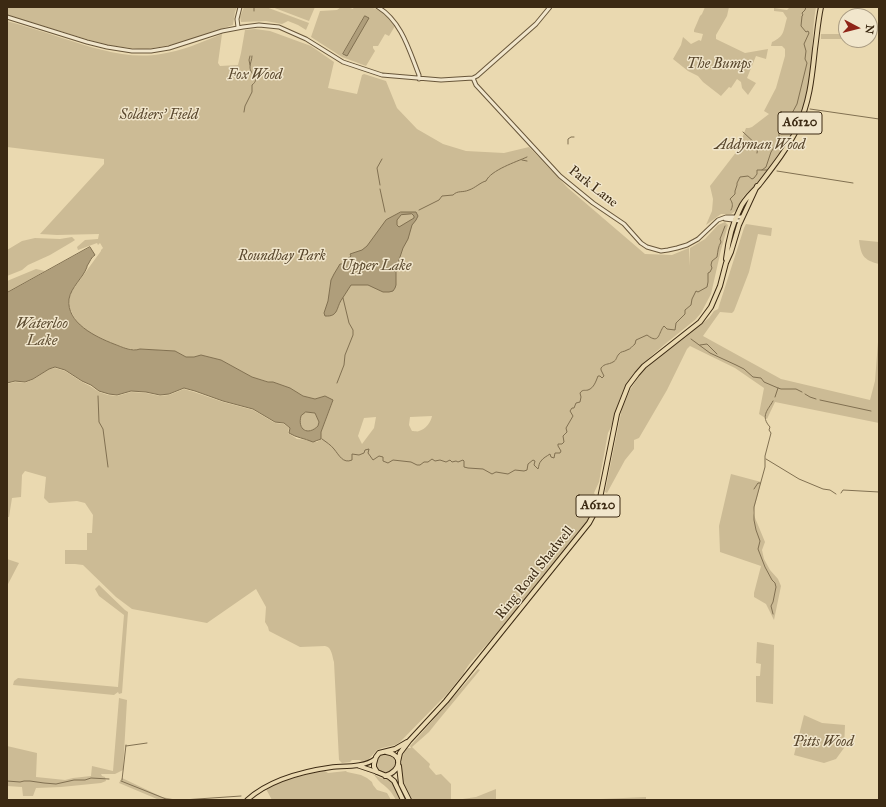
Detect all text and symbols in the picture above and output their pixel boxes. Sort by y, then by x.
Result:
north arrow [838,8,878,48]
text: N [862,24,876,35]
park label: The Bumps [687,57,751,73]
park label: Fox Wood [228,68,282,84]
park label: Soldiers' Field [120,108,198,124]
road number: A6120 [778,112,822,134]
park label: Addyman Wood [715,138,805,154]
street label: Park Lane [565,163,621,211]
park label: Roundhay Park [238,249,326,265]
water label: Upper Lake [341,257,411,275]
water label: Waterloo Lake [16,315,68,350]
road number: A6120 [576,495,620,517]
street label: Ring Road Shadwell [492,523,578,623]
park label: Pitts Wood [792,735,854,751]

